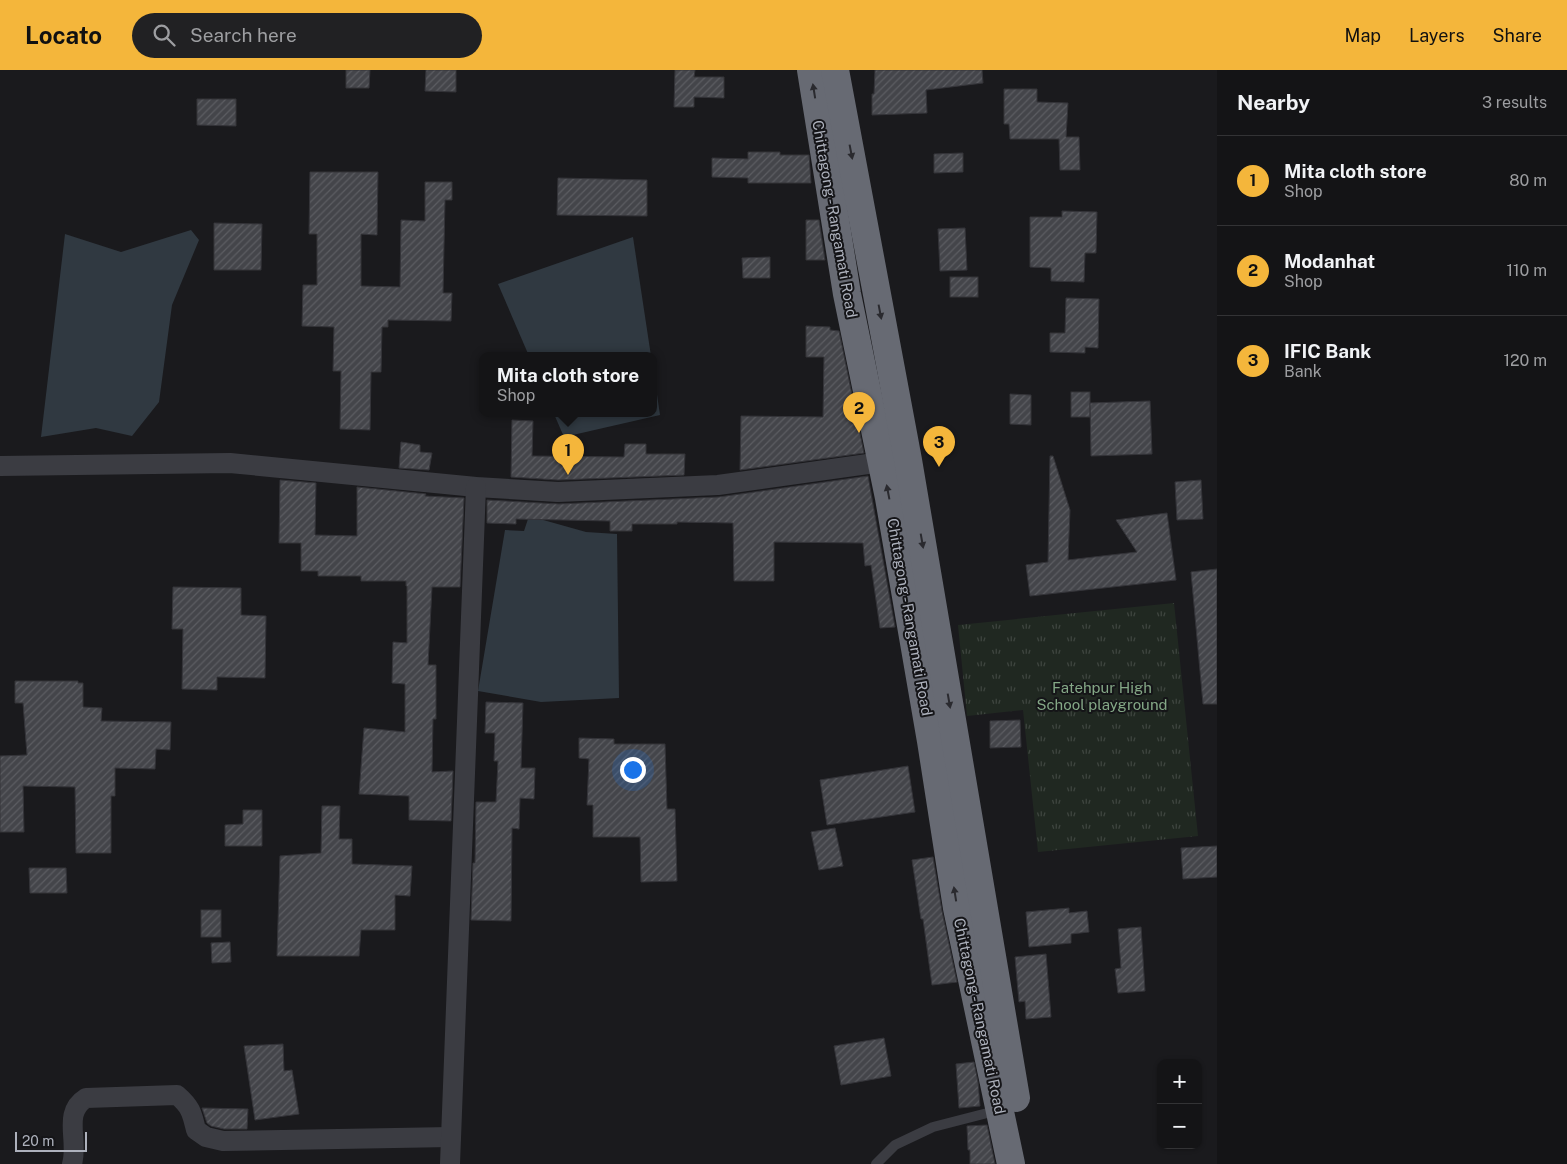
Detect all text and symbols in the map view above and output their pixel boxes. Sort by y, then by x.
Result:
search box [132,13,482,58]
text: Locato [25,21,102,49]
icon: search [150,21,178,49]
text: Search here [190,24,297,46]
text: Map [1345,25,1381,46]
text: Layers [1409,25,1465,46]
text: Share [1493,25,1542,46]
one-way arrow [809,83,817,99]
text: Nearby [1237,90,1310,115]
text: 3 results [1482,93,1547,112]
street label: Chittagong - Rangamati Road [809,119,861,319]
one-way arrow [847,145,855,161]
text: Mita cloth store [1284,160,1427,182]
text: 1 [1250,171,1256,190]
text: 80 m [1509,171,1547,190]
text: Shop [1284,182,1323,201]
text: Modanhat [1284,250,1375,272]
text: 2 [1248,261,1258,280]
text: 110 m [1506,261,1547,280]
text: Shop [1284,272,1323,291]
one-way arrow [877,304,885,320]
text: IFIC Bank [1284,340,1371,362]
text: 3 [1248,351,1258,370]
text: 120 m [1503,351,1547,370]
popup [479,352,657,417]
text: Bank [1284,362,1322,381]
text: Mita cloth store [497,364,639,386]
text: Shop [497,386,535,405]
pin: 2 [843,392,875,433]
pin: 3 [923,426,955,467]
pin: 1 [552,434,584,475]
one-way arrow [883,483,891,499]
street label: Chittagong - Rangamati Road [884,517,936,717]
one-way arrow [918,533,926,549]
park label: Fatehpur High School playground [1036,679,1168,713]
one-way arrow [945,693,953,709]
your location [620,757,646,783]
one-way arrow [950,885,958,901]
street label: Chittagong - Rangamati Road [951,916,1009,1116]
map controls [1157,1059,1202,1149]
button: + [1157,1059,1202,1104]
button: − [1157,1104,1202,1149]
scale bar [15,1129,88,1152]
text: 20 m [22,1133,54,1149]

